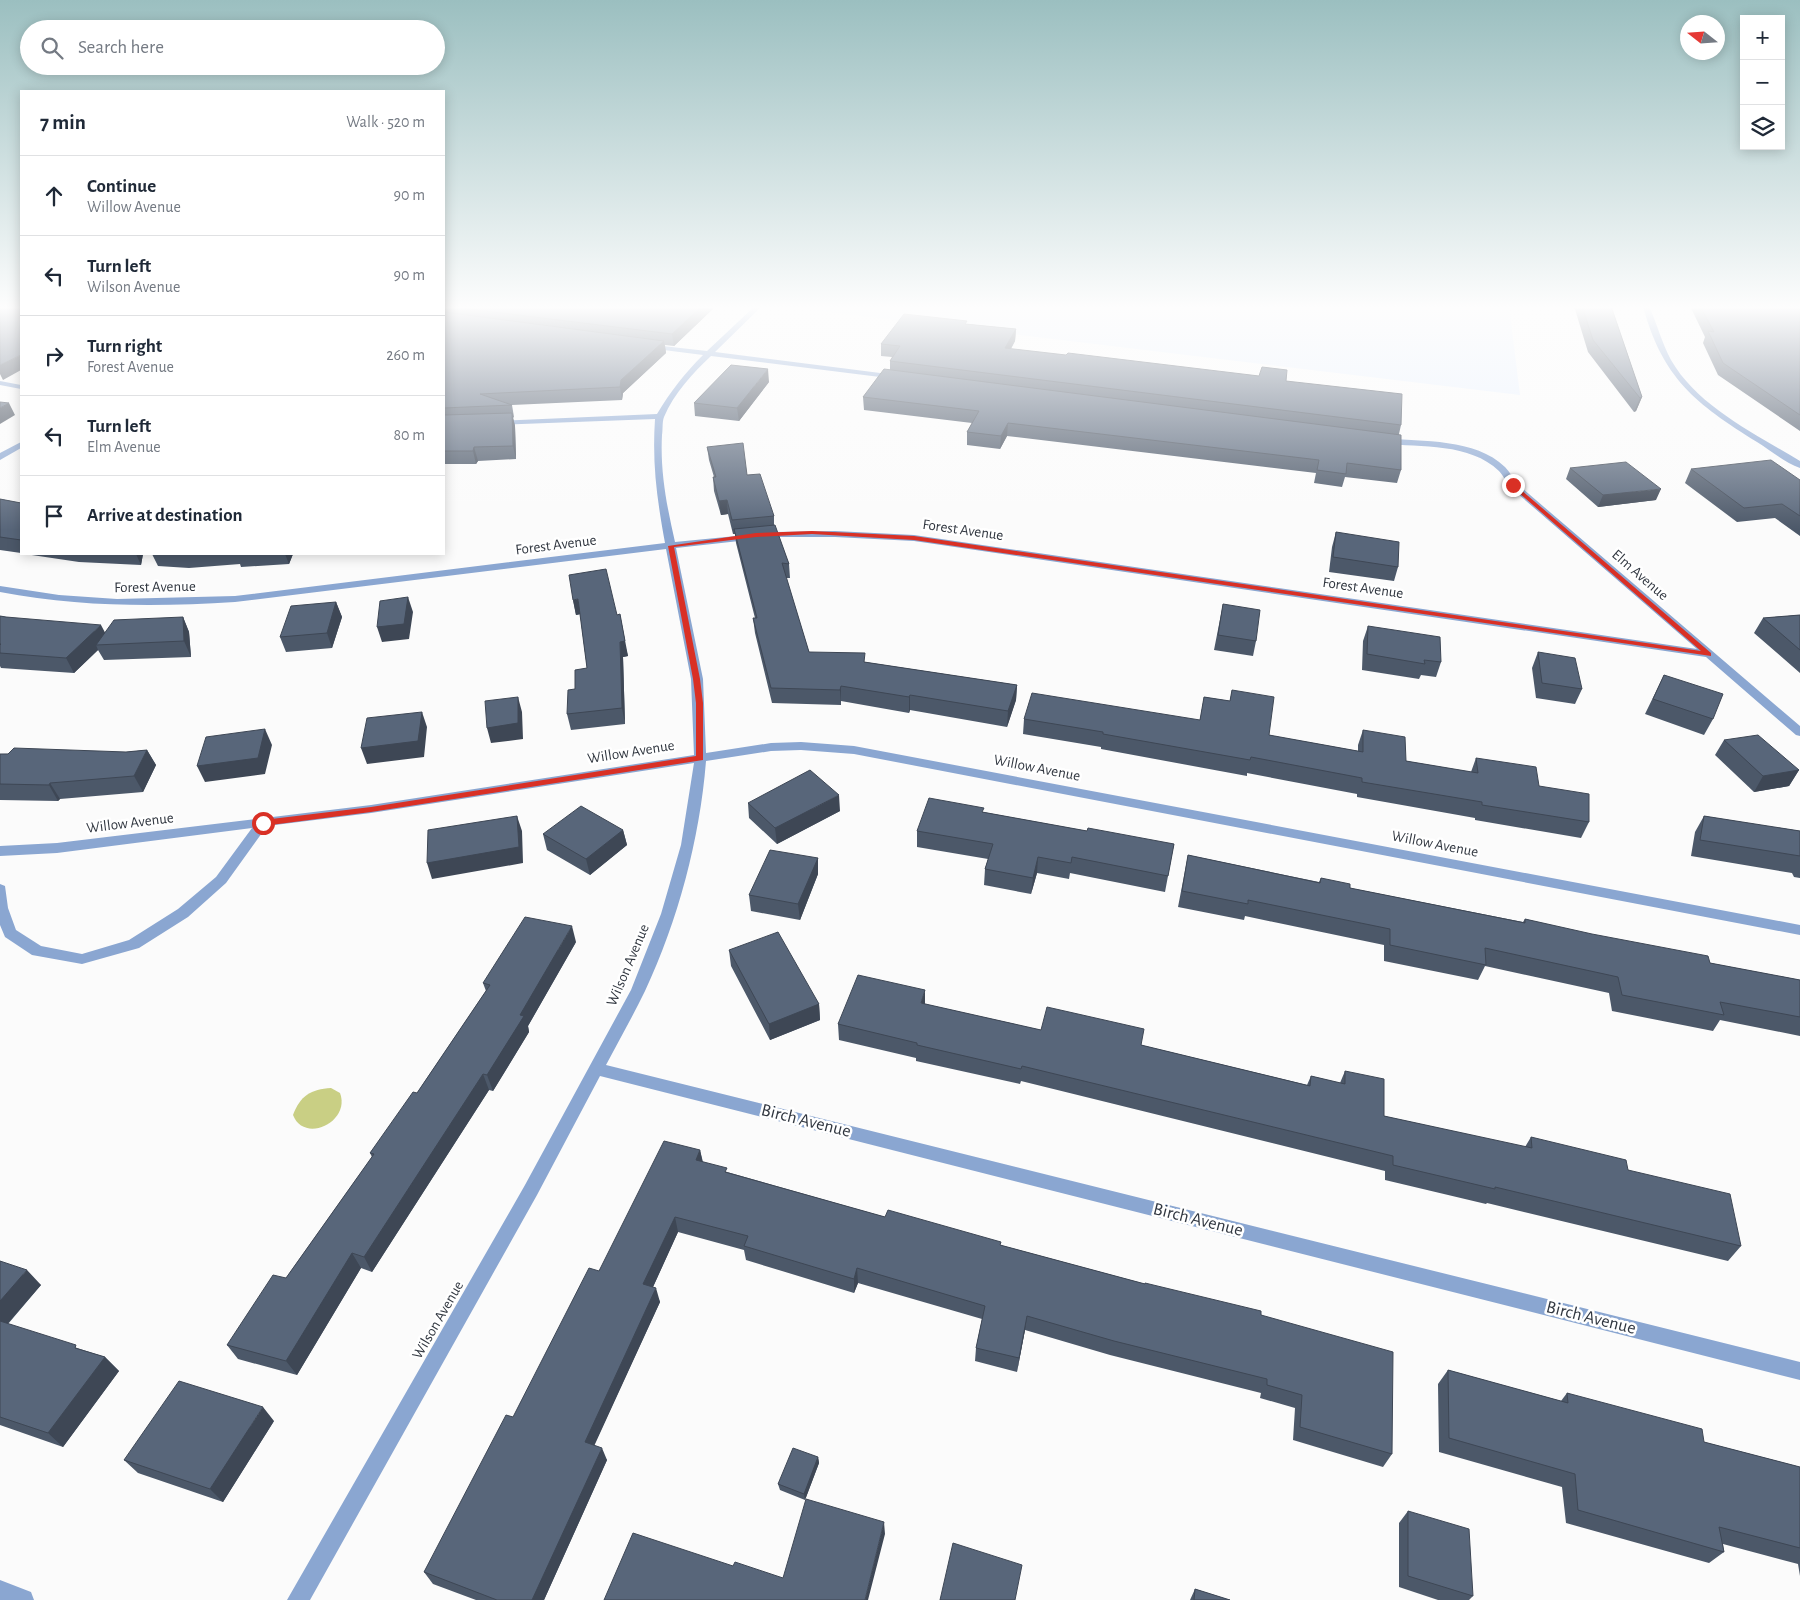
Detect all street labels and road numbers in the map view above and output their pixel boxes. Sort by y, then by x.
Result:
street label: Forest Avenue [922,517,1004,543]
street label: Forest Avenue [515,533,597,557]
street label: Elm Avenue [1609,547,1671,603]
street label: Forest Avenue [1322,575,1404,601]
street label: Forest Avenue [114,579,196,595]
street label: Willow Avenue [586,738,676,766]
street label: Willow Avenue [992,752,1082,784]
street label: Willow Avenue [85,810,175,836]
street label: Willow Avenue [1390,828,1480,860]
street label: Wilson Avenue [604,922,652,1008]
street label: Birch Avenue [759,1101,853,1141]
street label: Birch Avenue [1151,1200,1245,1240]
street label: Wilson Avenue [410,1278,466,1362]
street label: Birch Avenue [1544,1298,1638,1338]

